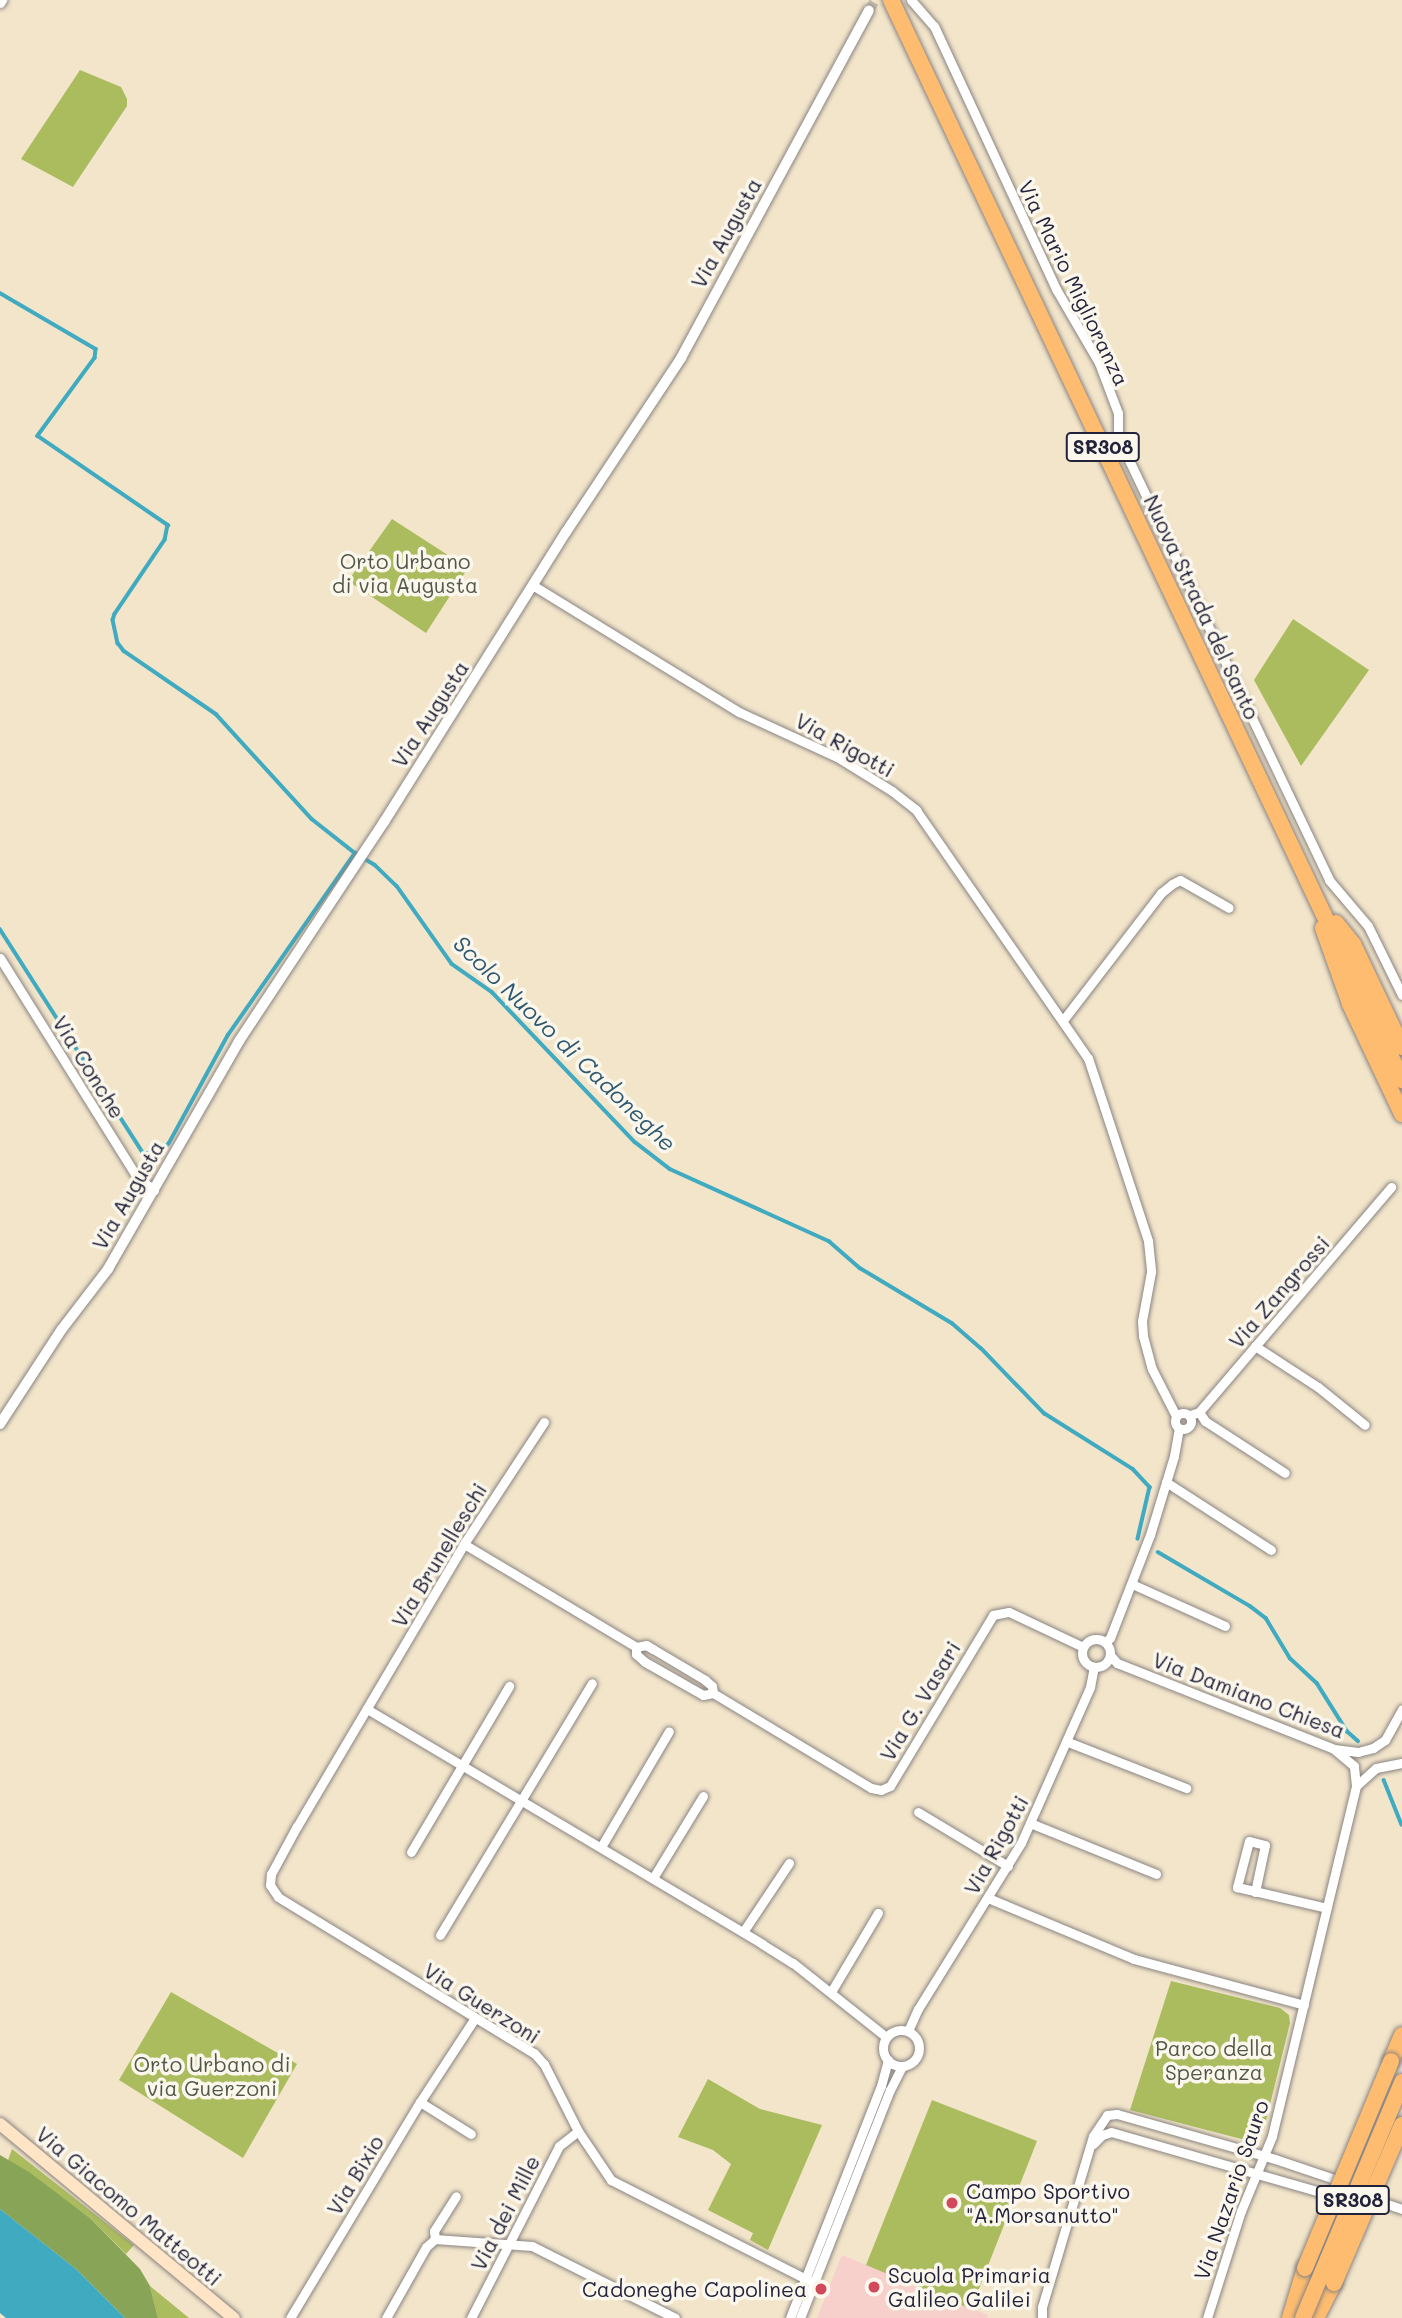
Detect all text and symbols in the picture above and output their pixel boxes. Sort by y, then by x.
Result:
street label: Via Augusta [685,174,767,292]
street label: Via Mario Miglioranza [1013,176,1135,390]
road number: SR308 [1064,432,1142,462]
street label: Nuova Strada del Santo [1139,491,1265,723]
park label: Orto Urbano di via Augusta [332,548,478,598]
street label: Via Augusta [386,656,474,772]
street label: Via Rigotti [791,708,899,782]
water label: Scolo Nuovo di Cadoneghe [448,929,682,1157]
street label: Via Conche [48,1011,130,1123]
street label: Via Augusta [87,1136,169,1254]
street label: Via Zangrossi [1223,1231,1335,1353]
street label: Via Brunelleschi [386,1478,492,1632]
street label: Via G. Vasari [874,1637,966,1765]
street label: Via Damiano Chiesa [1149,1647,1349,1743]
street label: Via Rigotti [959,1791,1033,1899]
street label: Via Guerzoni [419,1957,545,2049]
park label: Parco della Speranza [1155,2035,1273,2085]
park label: Orto Urbano di via Guerzoni [133,2051,291,2101]
street label: Via Nazario Sauro [1188,2097,1274,2283]
street label: Via Giacomo Matteotti [31,2121,227,2291]
street label: Via Bixio [321,2130,389,2220]
street label: Via dei Mille [465,2151,545,2275]
place label: Campo Sportivo "A.Morsanutto" [966,2178,1130,2228]
road number: SR308 [1314,2184,1392,2216]
marker: Campo Sportivo "A.Morsanutto" [944,2195,960,2211]
place label: Scuola Primaria Galileo Galilei [888,2262,1051,2312]
place label: Cadoneghe Capolinea [582,2276,807,2302]
marker: Scuola Primaria Galileo Galilei [866,2279,882,2295]
marker: Cadoneghe Capolinea [813,2281,829,2297]

